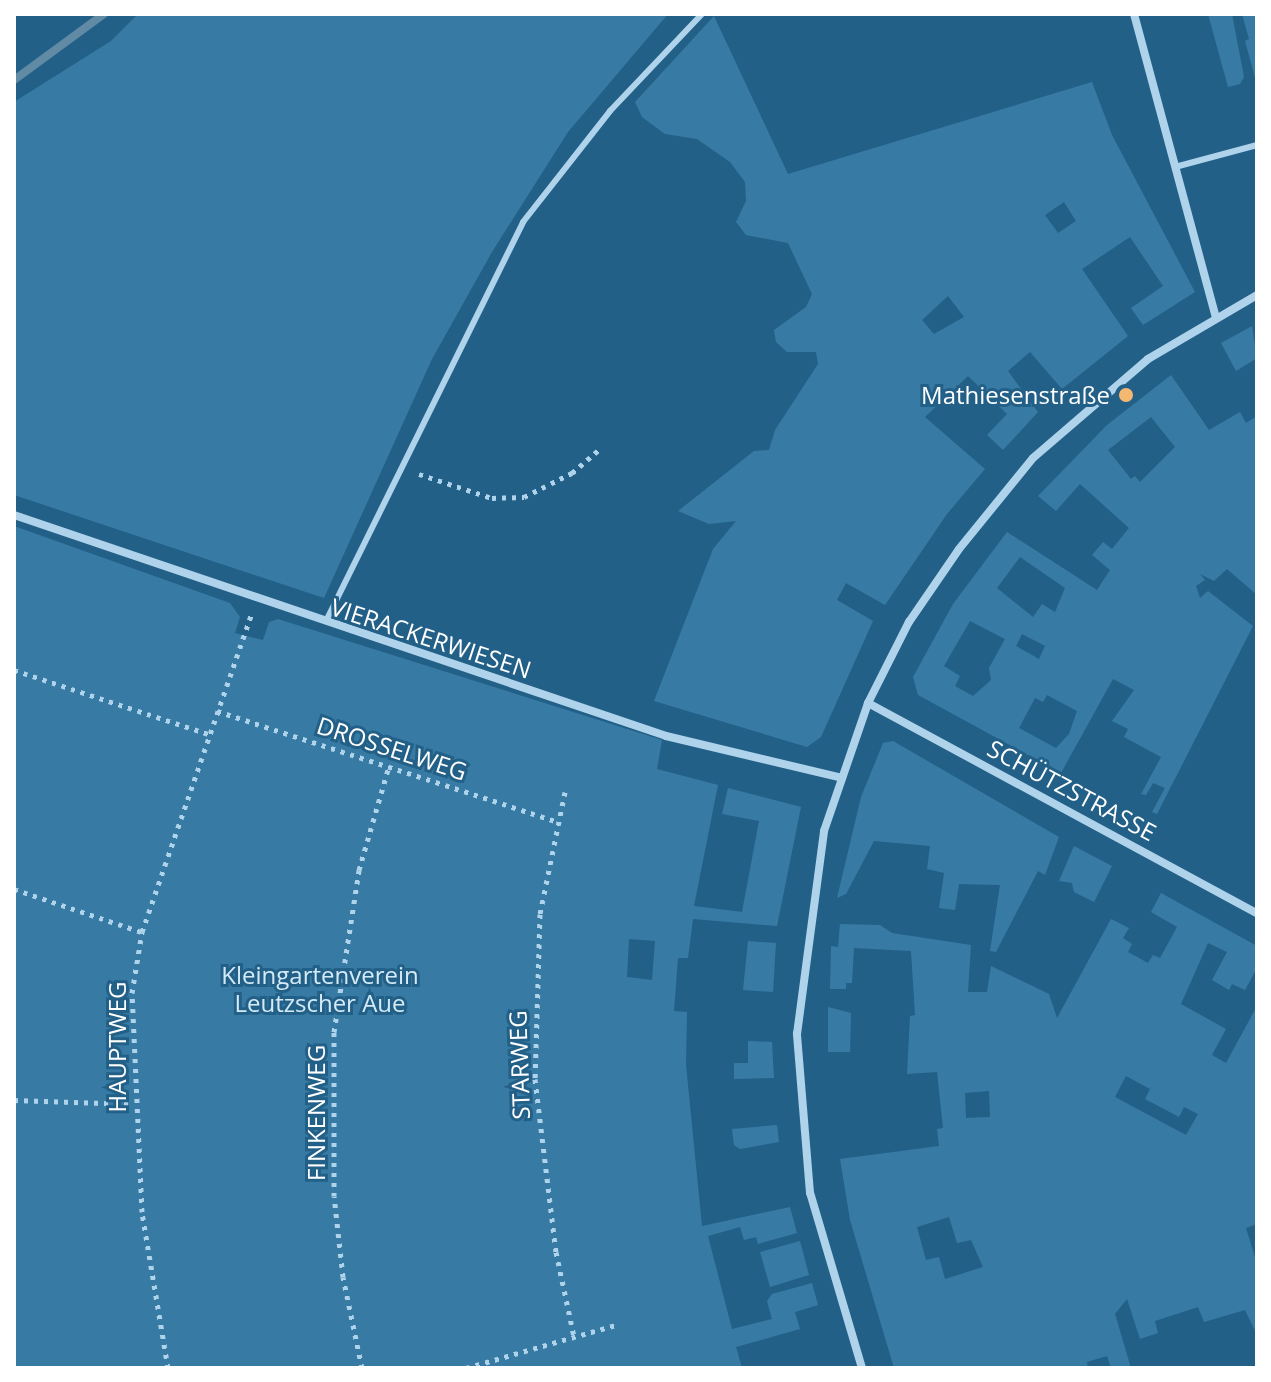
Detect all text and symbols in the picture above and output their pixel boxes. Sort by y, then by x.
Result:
place label: Mathiesenstraße [921,381,1110,409]
marker: Mathiesenstraße [1117,386,1135,404]
street label: VIERACKERWIESEN [327,592,535,684]
street label: DROSSELWEG [313,710,471,786]
street label: SCHÜTZSTRASSE [983,734,1161,846]
park label: Kleingartenverein Leutzscher Aue [221,961,419,1017]
street label: HAUPTWEG [103,982,131,1112]
street label: STARWEG [503,1010,535,1120]
street label: FINKENWEG [302,1045,330,1181]

